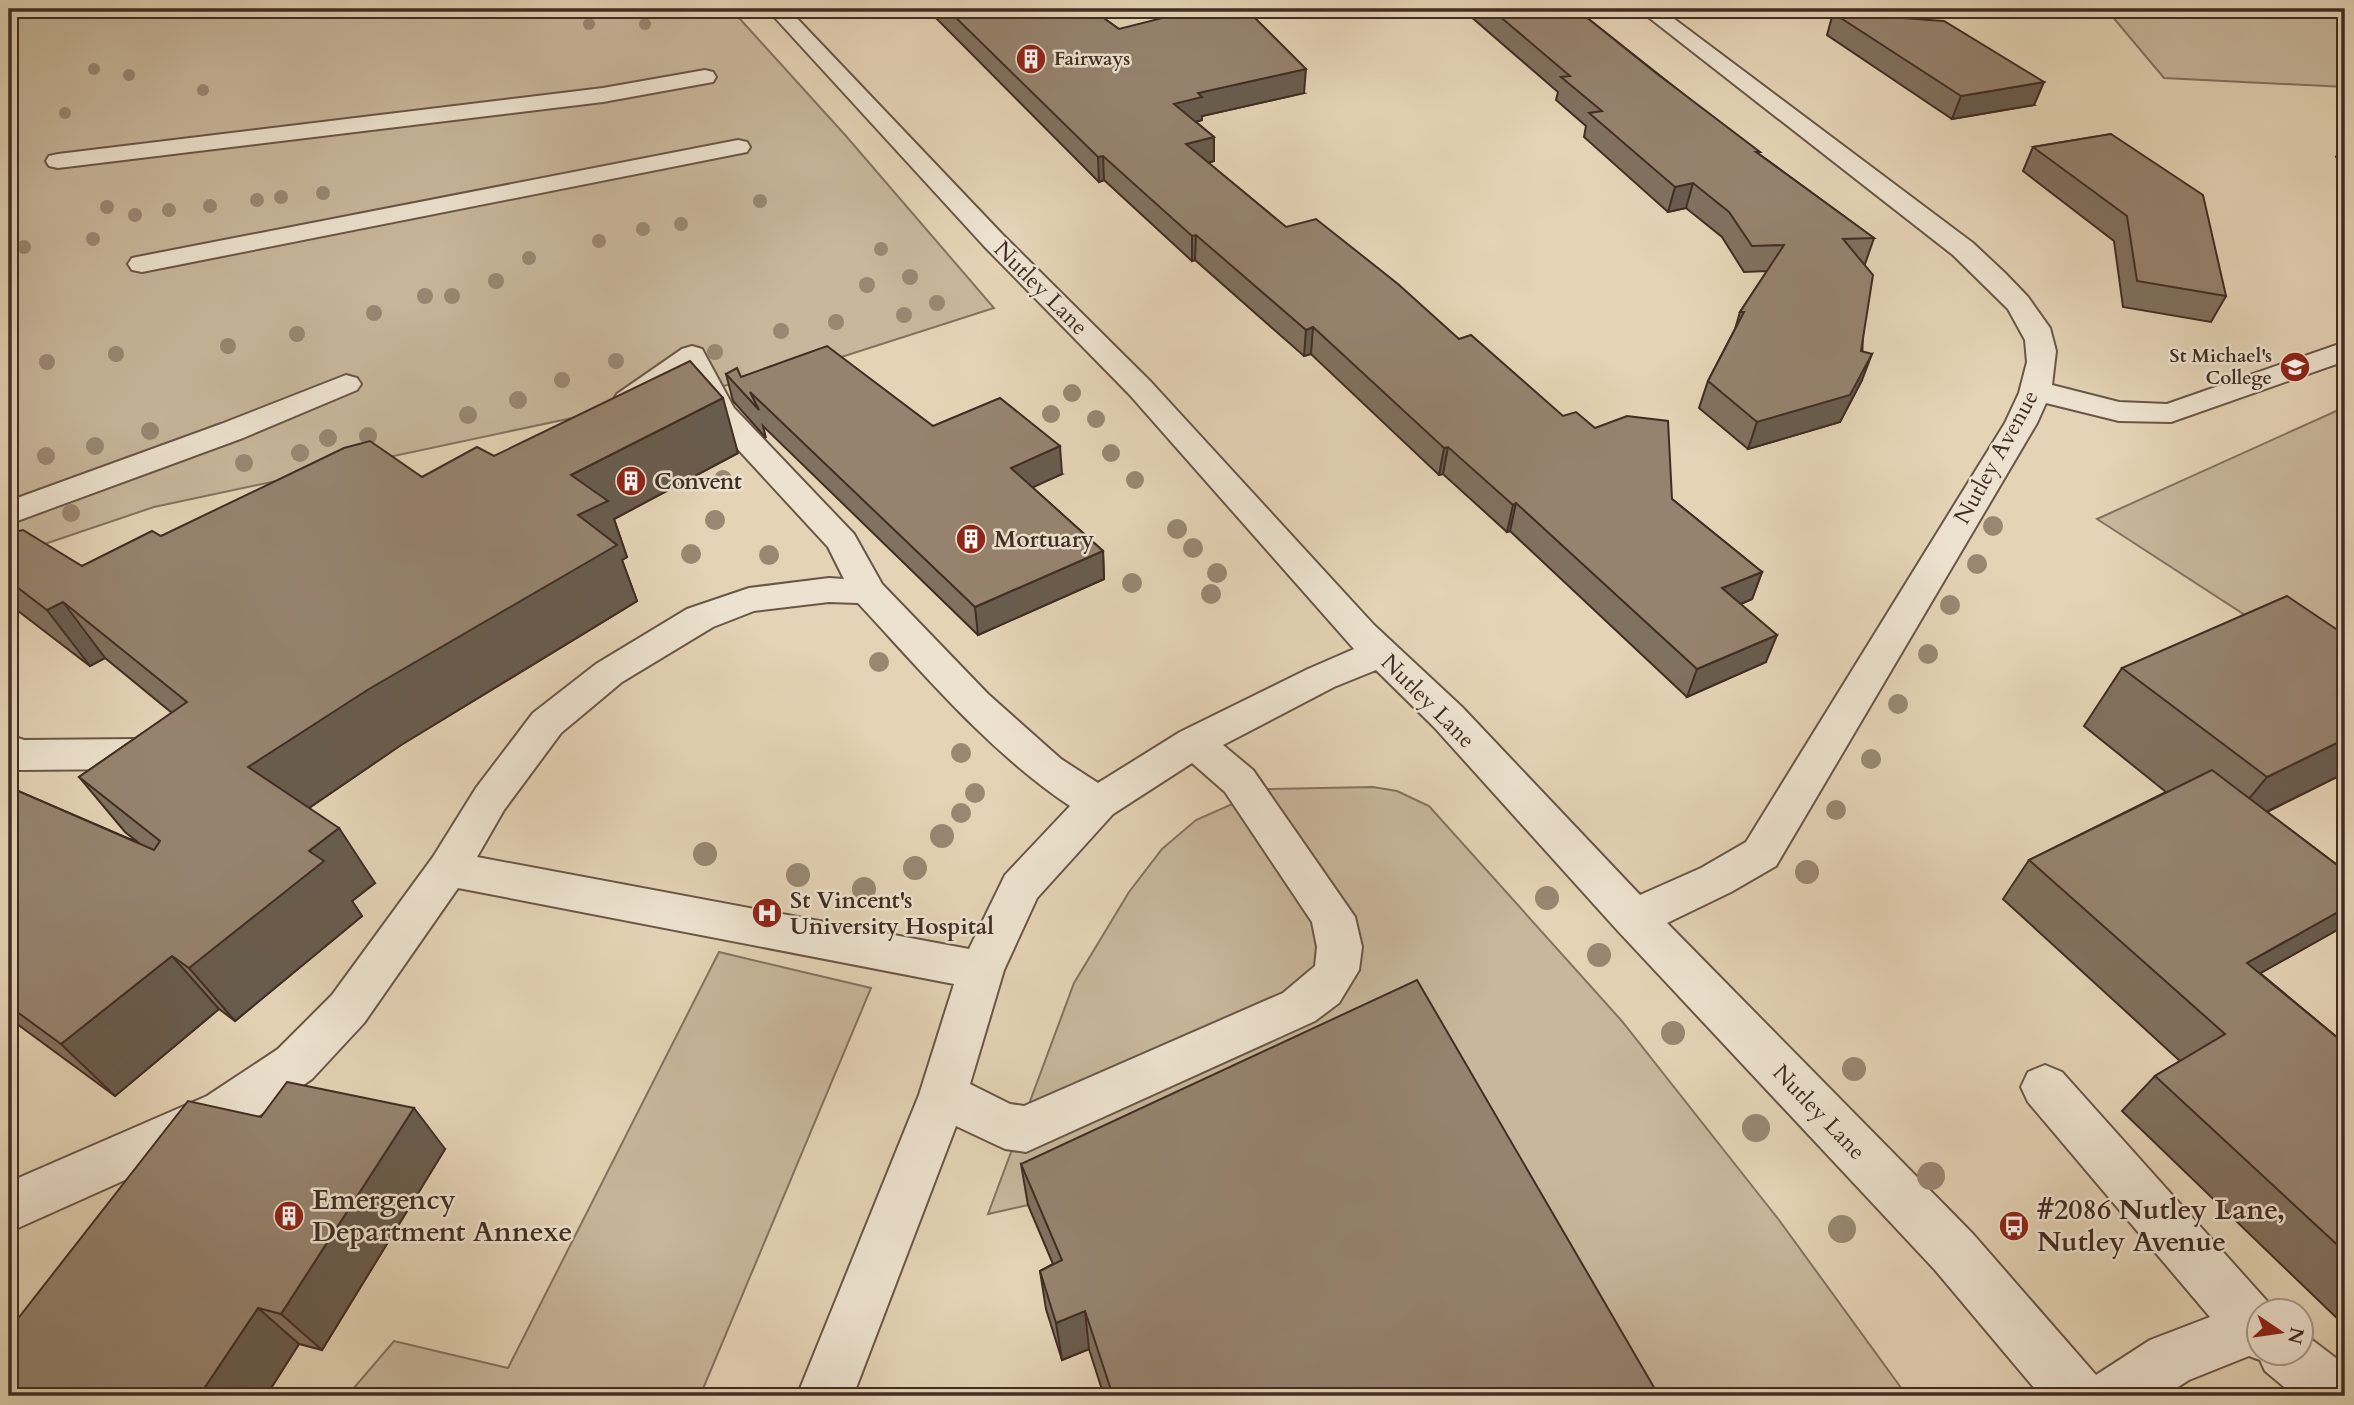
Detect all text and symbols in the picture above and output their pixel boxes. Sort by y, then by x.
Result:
building icon: Fairways [1014,42,1048,76]
place label: Fairways [1054,46,1130,72]
street label: Nutley Lane [987,234,1095,342]
place label: St Michael's College [2170,343,2272,391]
school or university icon: St Michael's College [2278,350,2312,384]
street label: Nutley Avenue [1946,384,2046,530]
building icon: Convent [614,464,648,498]
place label: Convent [654,466,742,497]
building icon: Mortuary [954,522,988,556]
place label: Mortuary [994,524,1094,555]
street label: Nutley Lane [1374,647,1482,755]
place label: St Vincent's University Hospital [790,885,994,942]
hospital icon: St Vincent's University Hospital [750,896,784,930]
street label: Nutley Lane [1766,1058,1872,1166]
place label: Emergency Department Annexe [312,1181,572,1251]
place label: #2086 Nutley Lane, Nutley Avenue [2037,1191,2285,1261]
building icon: Emergency Department Annexe [272,1199,306,1233]
bus stop icon: #2086 Nutley Lane, Nutley Avenue [1997,1209,2031,1243]
north arrow [2246,1296,2316,1366]
text: N [2281,1325,2310,1347]

